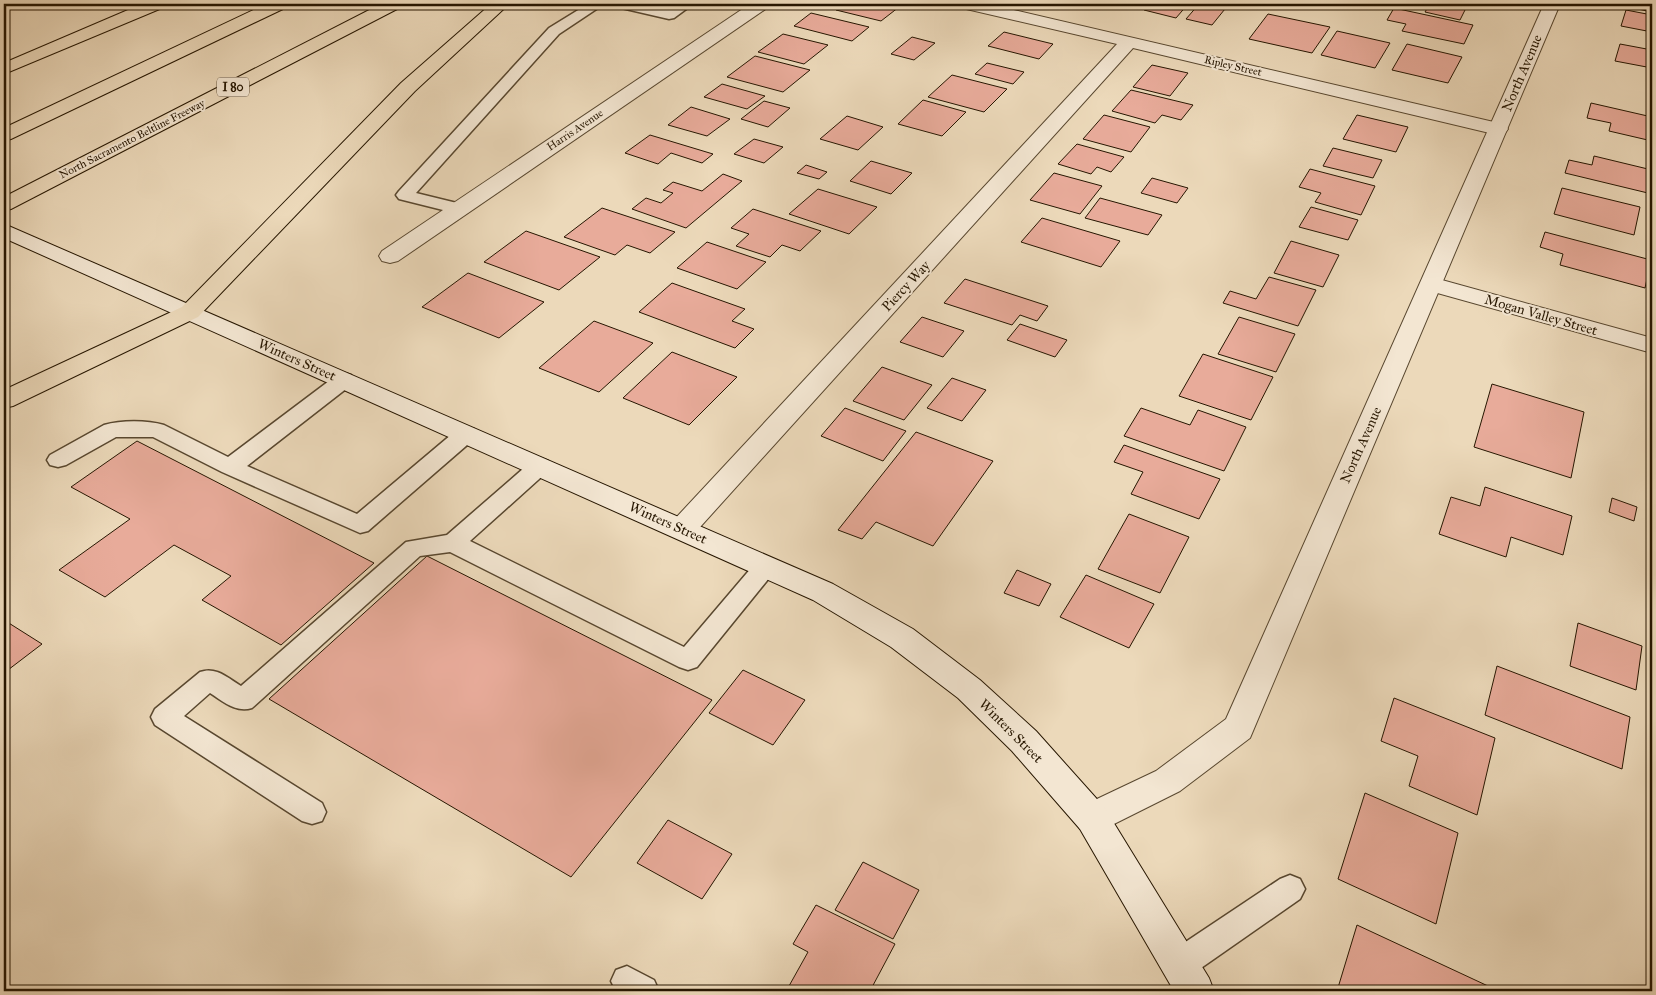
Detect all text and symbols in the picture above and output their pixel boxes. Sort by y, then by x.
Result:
street label: North Avenue [1498,32,1546,114]
street label: Ripley Street [1203,53,1263,79]
road number: I 80 [217,77,249,96]
street label: North Sacramento Beltline Freeway [57,96,208,182]
street label: Harris Avenue [544,106,606,154]
street label: Piercy Way [878,257,934,315]
street label: Mogan Valley Street [1483,291,1599,339]
street label: Winters Street [255,335,339,385]
street label: North Avenue [1337,404,1385,486]
street label: Winters Street [626,498,710,548]
street label: Winters Street [975,695,1047,767]

